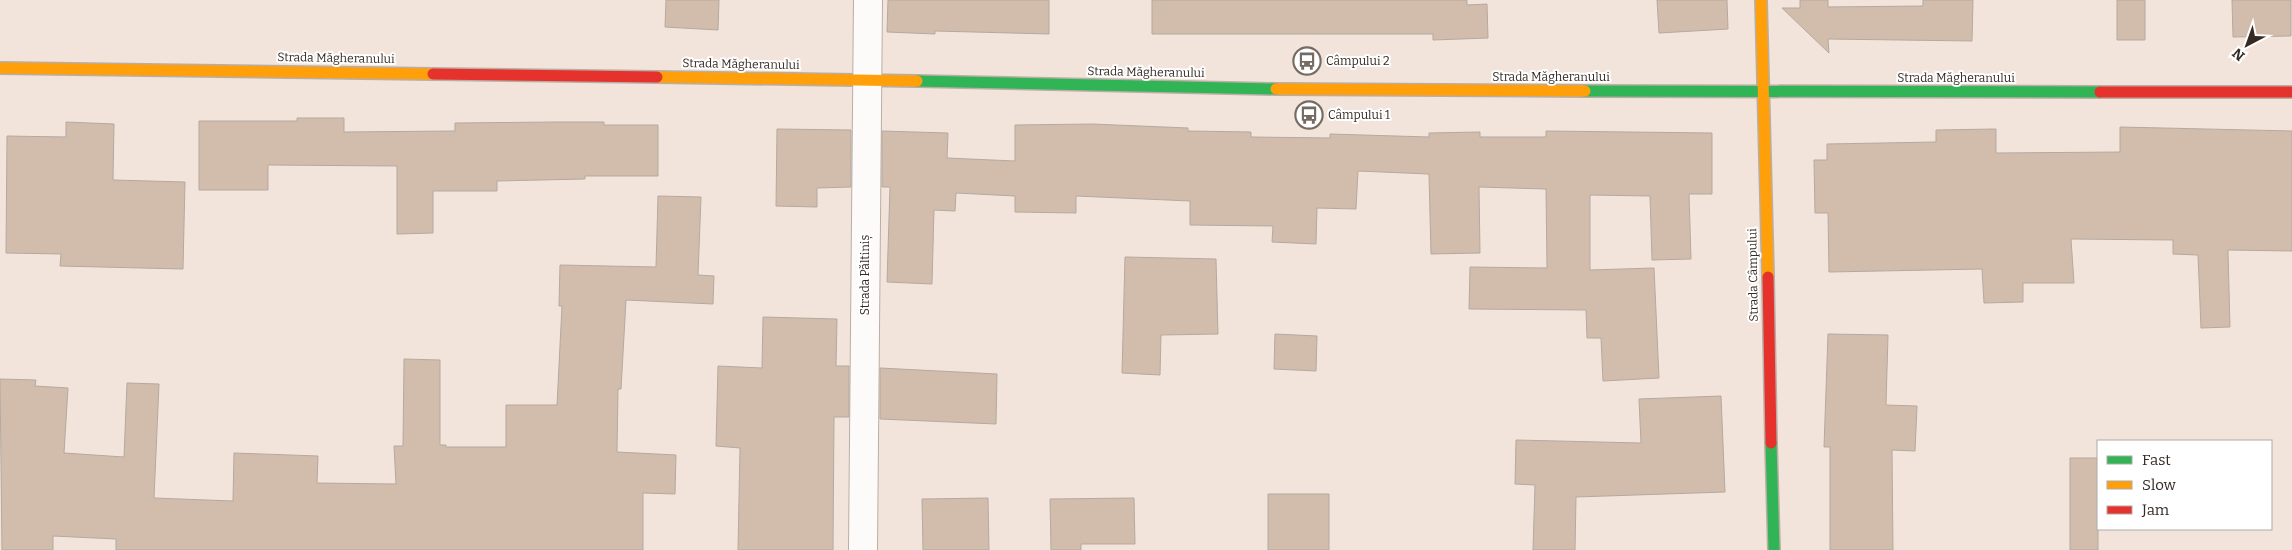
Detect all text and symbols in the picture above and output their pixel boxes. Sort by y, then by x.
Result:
north arrow [2222,20,2272,70]
text: N [2229,44,2248,64]
bus stop icon: Câmpului 2 [1292,46,1322,76]
street label: Strada Măgheranului [277,50,395,66]
place label: Câmpului 2 [1326,54,1390,68]
street label: Strada Măgheranului [682,56,800,72]
street label: Strada Măgheranului [1087,64,1205,80]
street label: Strada Măgheranului [1492,70,1610,84]
street label: Strada Măgheranului [1897,71,2015,85]
bus stop icon: Câmpului 1 [1294,100,1324,130]
place label: Câmpului 1 [1328,108,1390,122]
street label: Strada Câmpului [1745,228,1761,322]
street label: Strada Păltiniș [858,235,873,315]
legend [2097,440,2272,530]
text: Fast [2142,451,2171,469]
text: Slow [2142,476,2177,494]
text: Jam [2141,501,2170,519]

